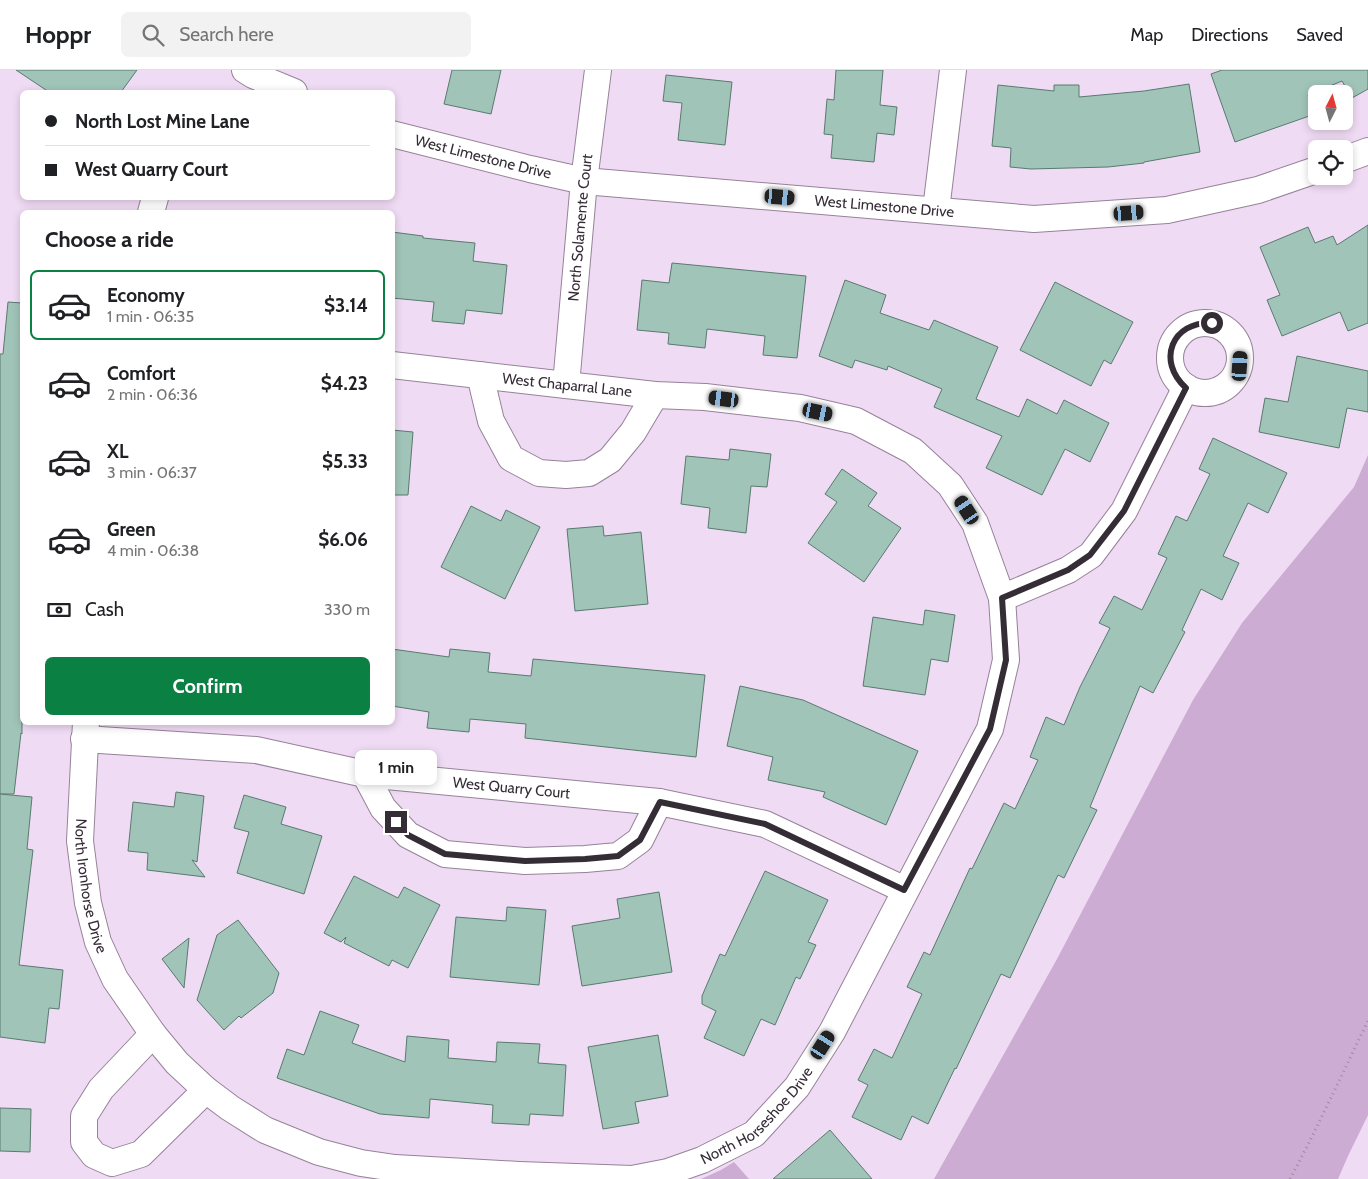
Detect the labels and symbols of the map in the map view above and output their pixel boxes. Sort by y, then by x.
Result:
north arrow [1308,85,1352,130]
street label: West Limestone Drive [413,131,553,183]
street label: North Solamente Court [564,153,596,302]
car [764,188,795,206]
street label: West Limestone Drive [814,191,955,221]
car [1113,204,1144,222]
route start [1201,312,1223,334]
car [1231,351,1248,381]
street label: West Chaparral Lane [501,369,633,401]
car [708,390,739,408]
car [801,402,834,422]
car [952,493,981,527]
callout: 1 min [355,750,437,784]
street label: West Quarry Court [452,773,571,802]
route end [385,811,407,833]
street label: North Ironhorse Drive [71,818,111,957]
car [808,1028,837,1062]
street label: North Horseshoe Drive [698,1063,817,1168]

